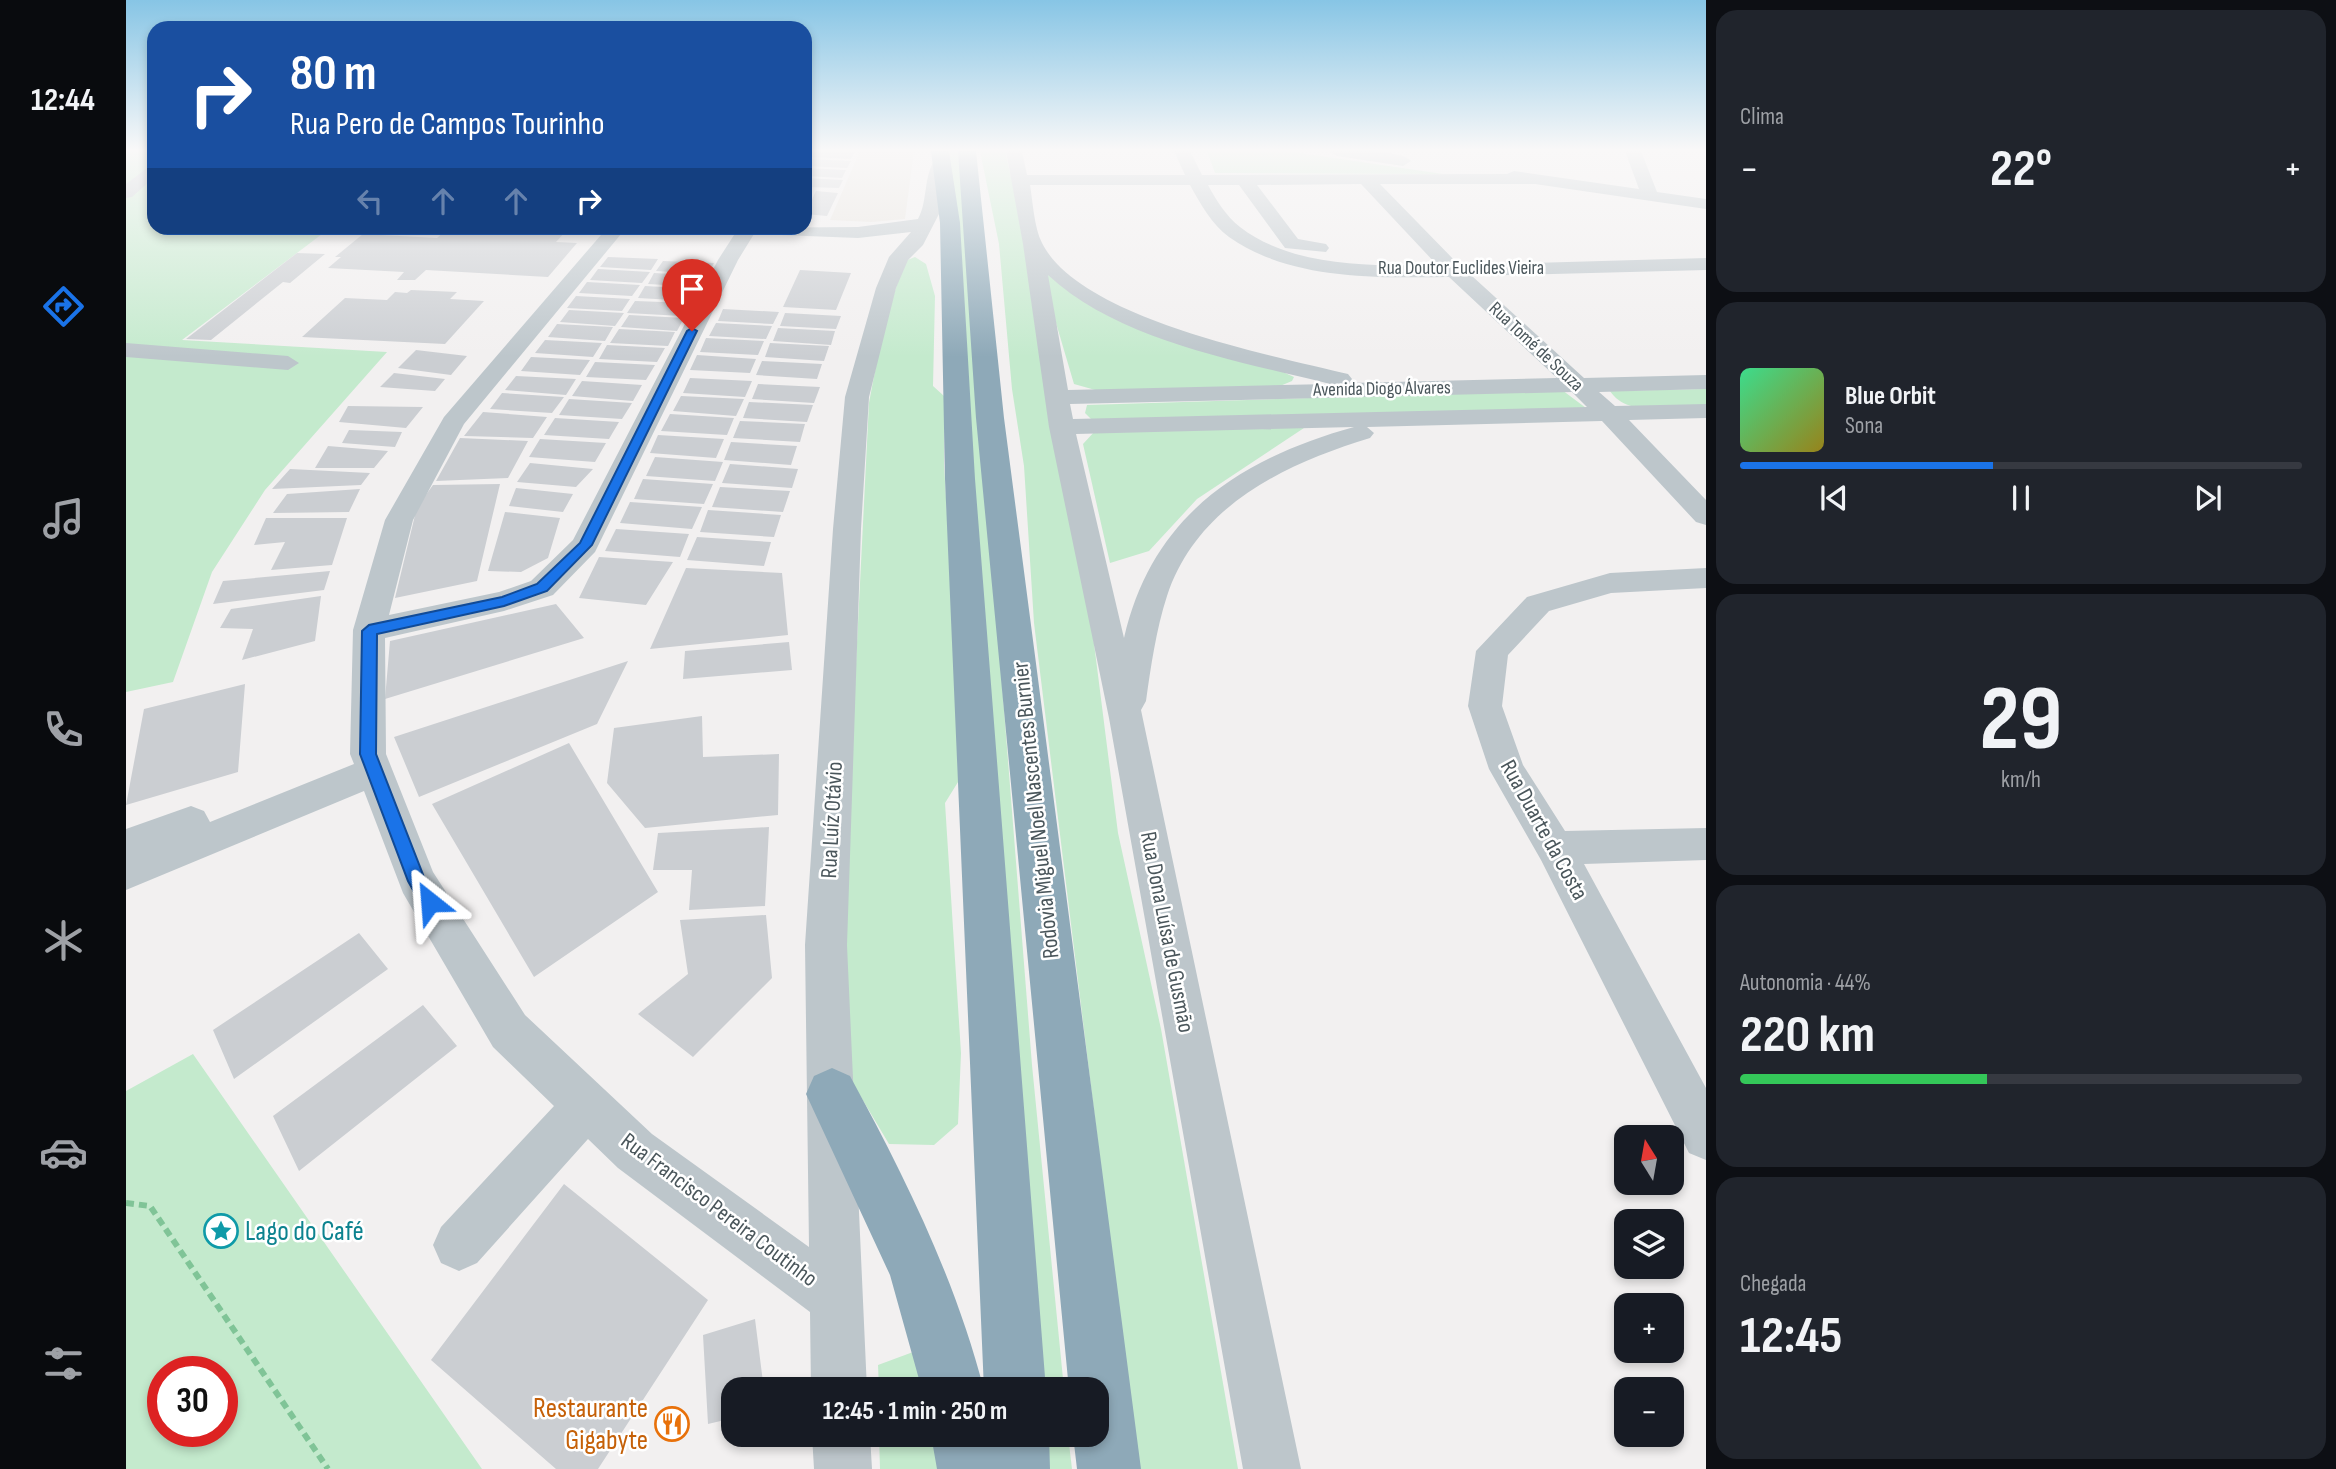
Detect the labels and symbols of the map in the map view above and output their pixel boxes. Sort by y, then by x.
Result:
street label: Rua Doutor Euclides Vieira [1378,257,1544,280]
pin [662,259,722,331]
street label: Rua Tomé de Souza [1484,297,1588,397]
street label: Avenida Diogo Álvares [1312,376,1451,402]
street label: Rodovia Miguel Noel Nascentes Burnier [1006,660,1066,960]
street label: Rua Duarte da Costa [1494,755,1594,905]
street label: Rua Luíz Otávio [815,761,849,879]
street label: Rua Dona Luísa de Gusmão [1134,829,1200,1035]
position arrow [393,865,467,939]
north arrow [1614,1125,1684,1195]
street label: Rua Francisco Pereira Coutinho [615,1127,823,1293]
place icon: Lago do Café [202,1212,240,1250]
place label: Lago do Café [245,1215,364,1248]
speed limit sign: 30 [147,1356,238,1447]
place label: Restaurante Gigabyte [533,1392,648,1457]
restaurant icon: Restaurante Gigabyte [653,1405,691,1443]

